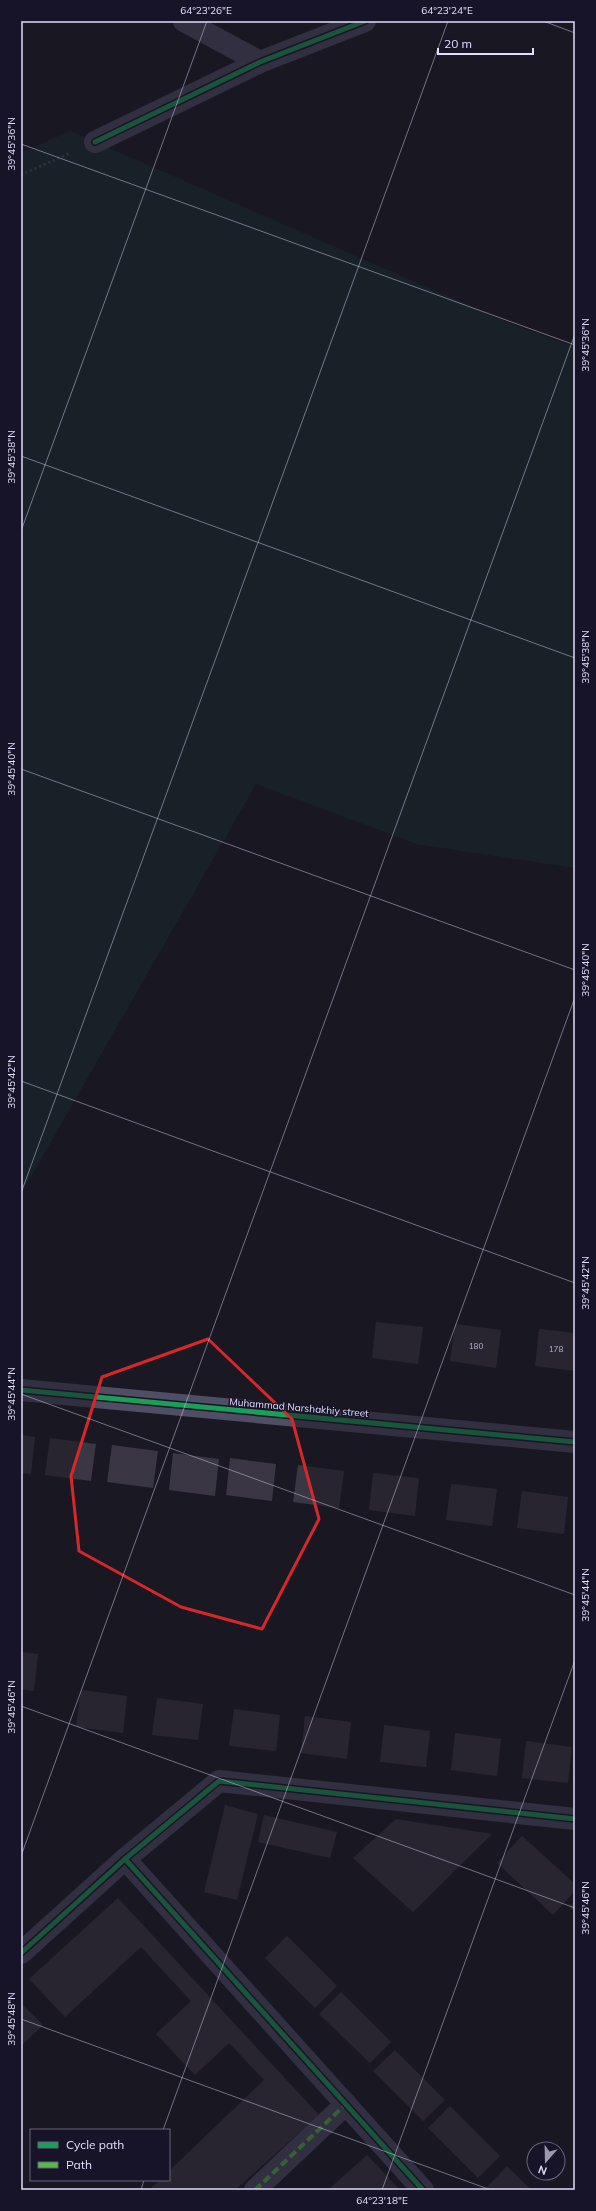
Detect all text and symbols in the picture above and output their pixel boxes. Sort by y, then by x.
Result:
text: 64°23'26"E [180,4,232,17]
text: 64°23'24"E [421,4,473,17]
scale bar [438,30,533,56]
text: 20 m [444,36,472,51]
text: 39°45'36"N [5,117,18,171]
text: 39°45'36"N [579,318,592,372]
text: 39°45'38"N [5,430,18,484]
text: 39°45'38"N [579,630,592,684]
text: 39°45'40"N [5,742,18,796]
text: 39°45'40"N [579,943,592,997]
text: 39°45'42"N [5,1055,18,1109]
text: 39°45'42"N [579,1256,592,1310]
house number: 180 [469,1341,483,1351]
house number: 178 [549,1344,563,1354]
text: 39°45'44"N [5,1367,18,1421]
street label: Muhammad Narshakhiy street [229,1395,370,1420]
text: 39°45'44"N [579,1568,592,1622]
text: 39°45'46"N [5,1680,18,1734]
text: 39°45'46"N [579,1881,592,1935]
text: 39°45'48"N [5,1992,18,2046]
legend [30,2129,170,2181]
text: Cycle path [66,2137,124,2152]
north arrow [526,2141,566,2181]
text: Path [66,2157,92,2172]
text: N [536,2162,549,2178]
text: 64°23'18"E [356,2194,408,2207]

